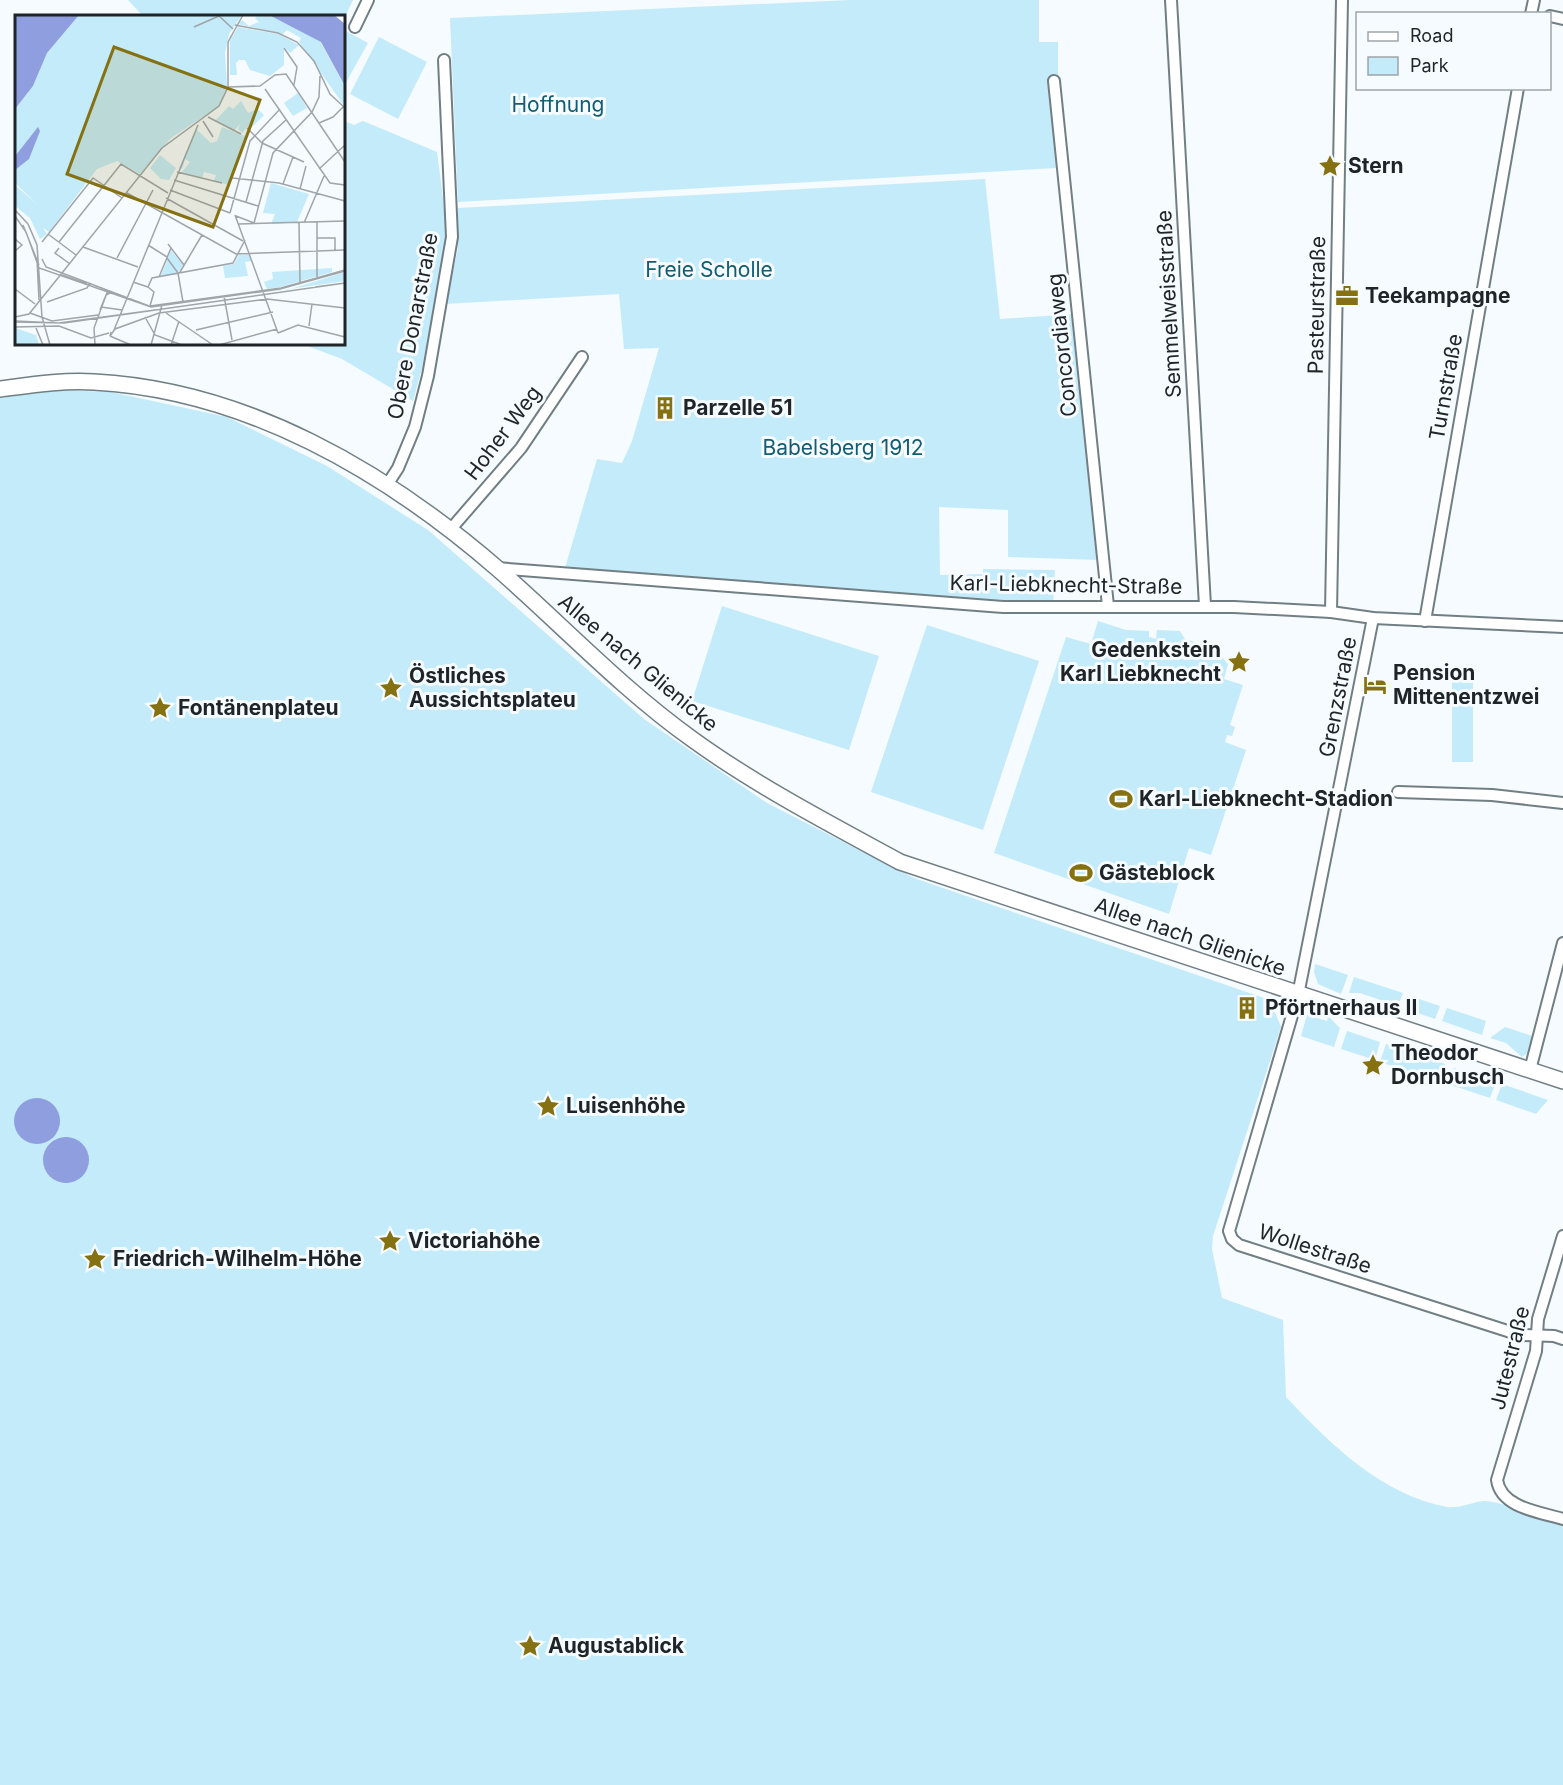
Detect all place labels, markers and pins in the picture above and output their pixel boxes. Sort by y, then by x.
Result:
place icon: Stern [1317,153,1343,179]
place label: Stern [1348,153,1404,178]
office icon: Teekampagne [1334,283,1360,309]
place label: Teekampagne [1365,283,1510,308]
building icon: Parzelle 51 [652,395,678,421]
place label: Parzelle 51 [683,395,793,420]
place label: Gedenkstein Karl Liebknecht [1060,637,1221,686]
place icon: Gedenkstein Karl Liebknecht [1226,649,1252,675]
place label: Pension Mittenentzwei [1393,660,1539,709]
place label: Östliches Aussichtsplateu [409,663,576,712]
hotel icon: Pension Mittenentzwei [1362,672,1388,698]
place icon: Östliches Aussichtsplateu [378,675,404,701]
place icon: Fontänenplateu [147,695,173,721]
place label: Fontänenplateu [178,695,339,720]
sports icon: Karl-Liebknecht-Stadion [1108,786,1134,812]
place label: Karl-Liebknecht-Stadion [1139,786,1393,811]
sports icon: Gästeblock [1068,860,1094,886]
place label: Gästeblock [1099,860,1216,885]
building icon: Pförtnerhaus II [1234,995,1260,1021]
place label: Pförtnerhaus II [1265,995,1417,1020]
place label: Theodor Dornbusch [1391,1040,1504,1089]
place icon: Theodor Dornbusch [1360,1052,1386,1078]
place icon: Luisenhöhe [535,1093,561,1119]
place label: Luisenhöhe [566,1093,686,1118]
place icon: Victoriahöhe [377,1228,403,1254]
place label: Victoriahöhe [408,1228,540,1253]
place icon: Friedrich-Wilhelm-Höhe [82,1246,108,1272]
place label: Friedrich-Wilhelm-Höhe [113,1246,362,1271]
place icon: Augustablick [517,1633,543,1659]
place label: Augustablick [548,1633,685,1658]

